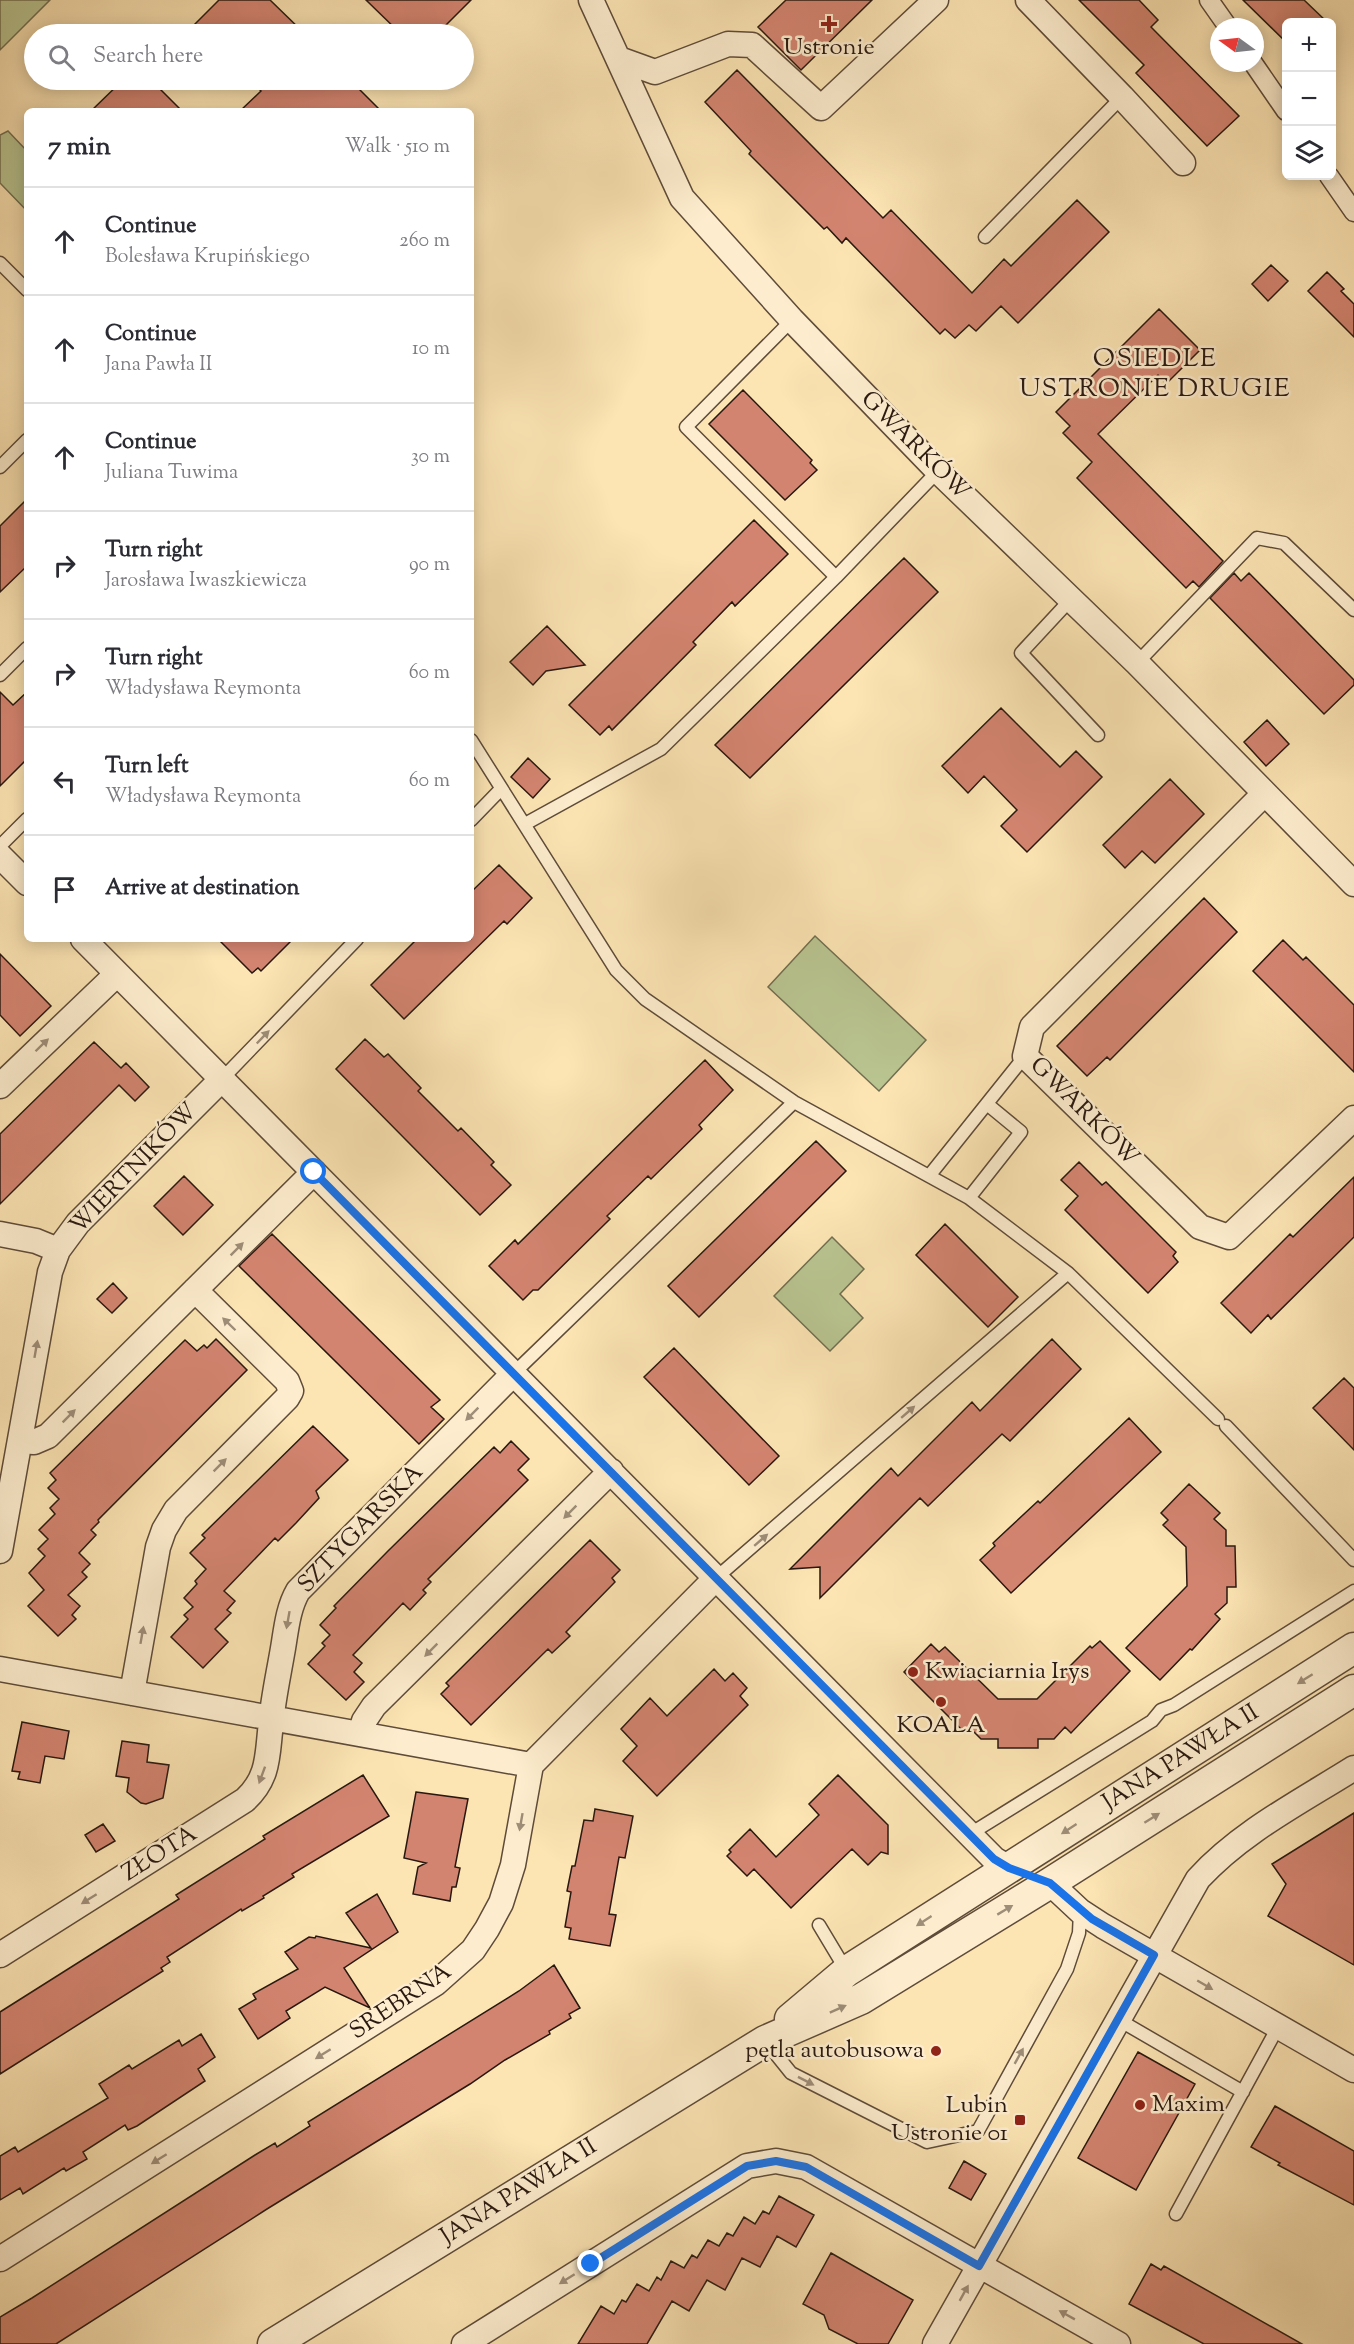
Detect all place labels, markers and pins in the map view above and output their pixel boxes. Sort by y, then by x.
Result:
marker: Ustronie [822,17,836,31]
place label: Ustronie [783,31,875,65]
place label: Kwiaciarnia Irys [925,1655,1089,1689]
marker: Kwiaciarnia Irys [906,1665,920,1679]
marker: KOALA [934,1695,948,1709]
place label: KOALA [896,1709,986,1743]
place label: pętla autobusowa [745,2034,924,2068]
marker: pętla autobusowa [929,2044,943,2058]
place label: Maxim [1152,2088,1225,2122]
place label: Lubin Ustronie 01 [891,2089,1008,2151]
marker: Maxim [1133,2098,1147,2112]
marker: Lubin Ustronie 01 [1013,2113,1027,2127]

